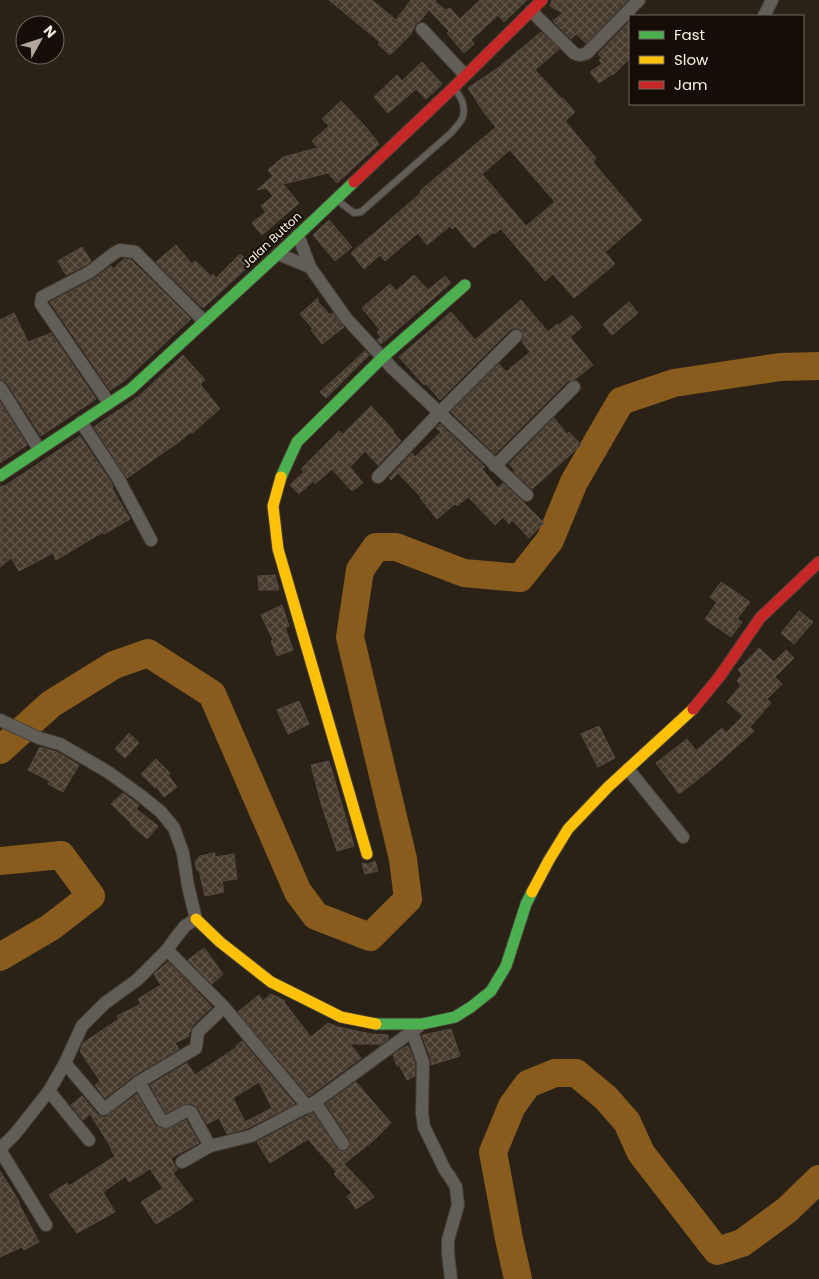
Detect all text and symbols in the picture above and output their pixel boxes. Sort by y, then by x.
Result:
north arrow [15,15,65,65]
legend [629,15,804,105]
text: N [39,21,61,42]
text: Fast [674,24,705,45]
text: Slow [674,49,709,70]
text: Jam [674,74,708,95]
street label: Jalan Button [238,208,305,272]

